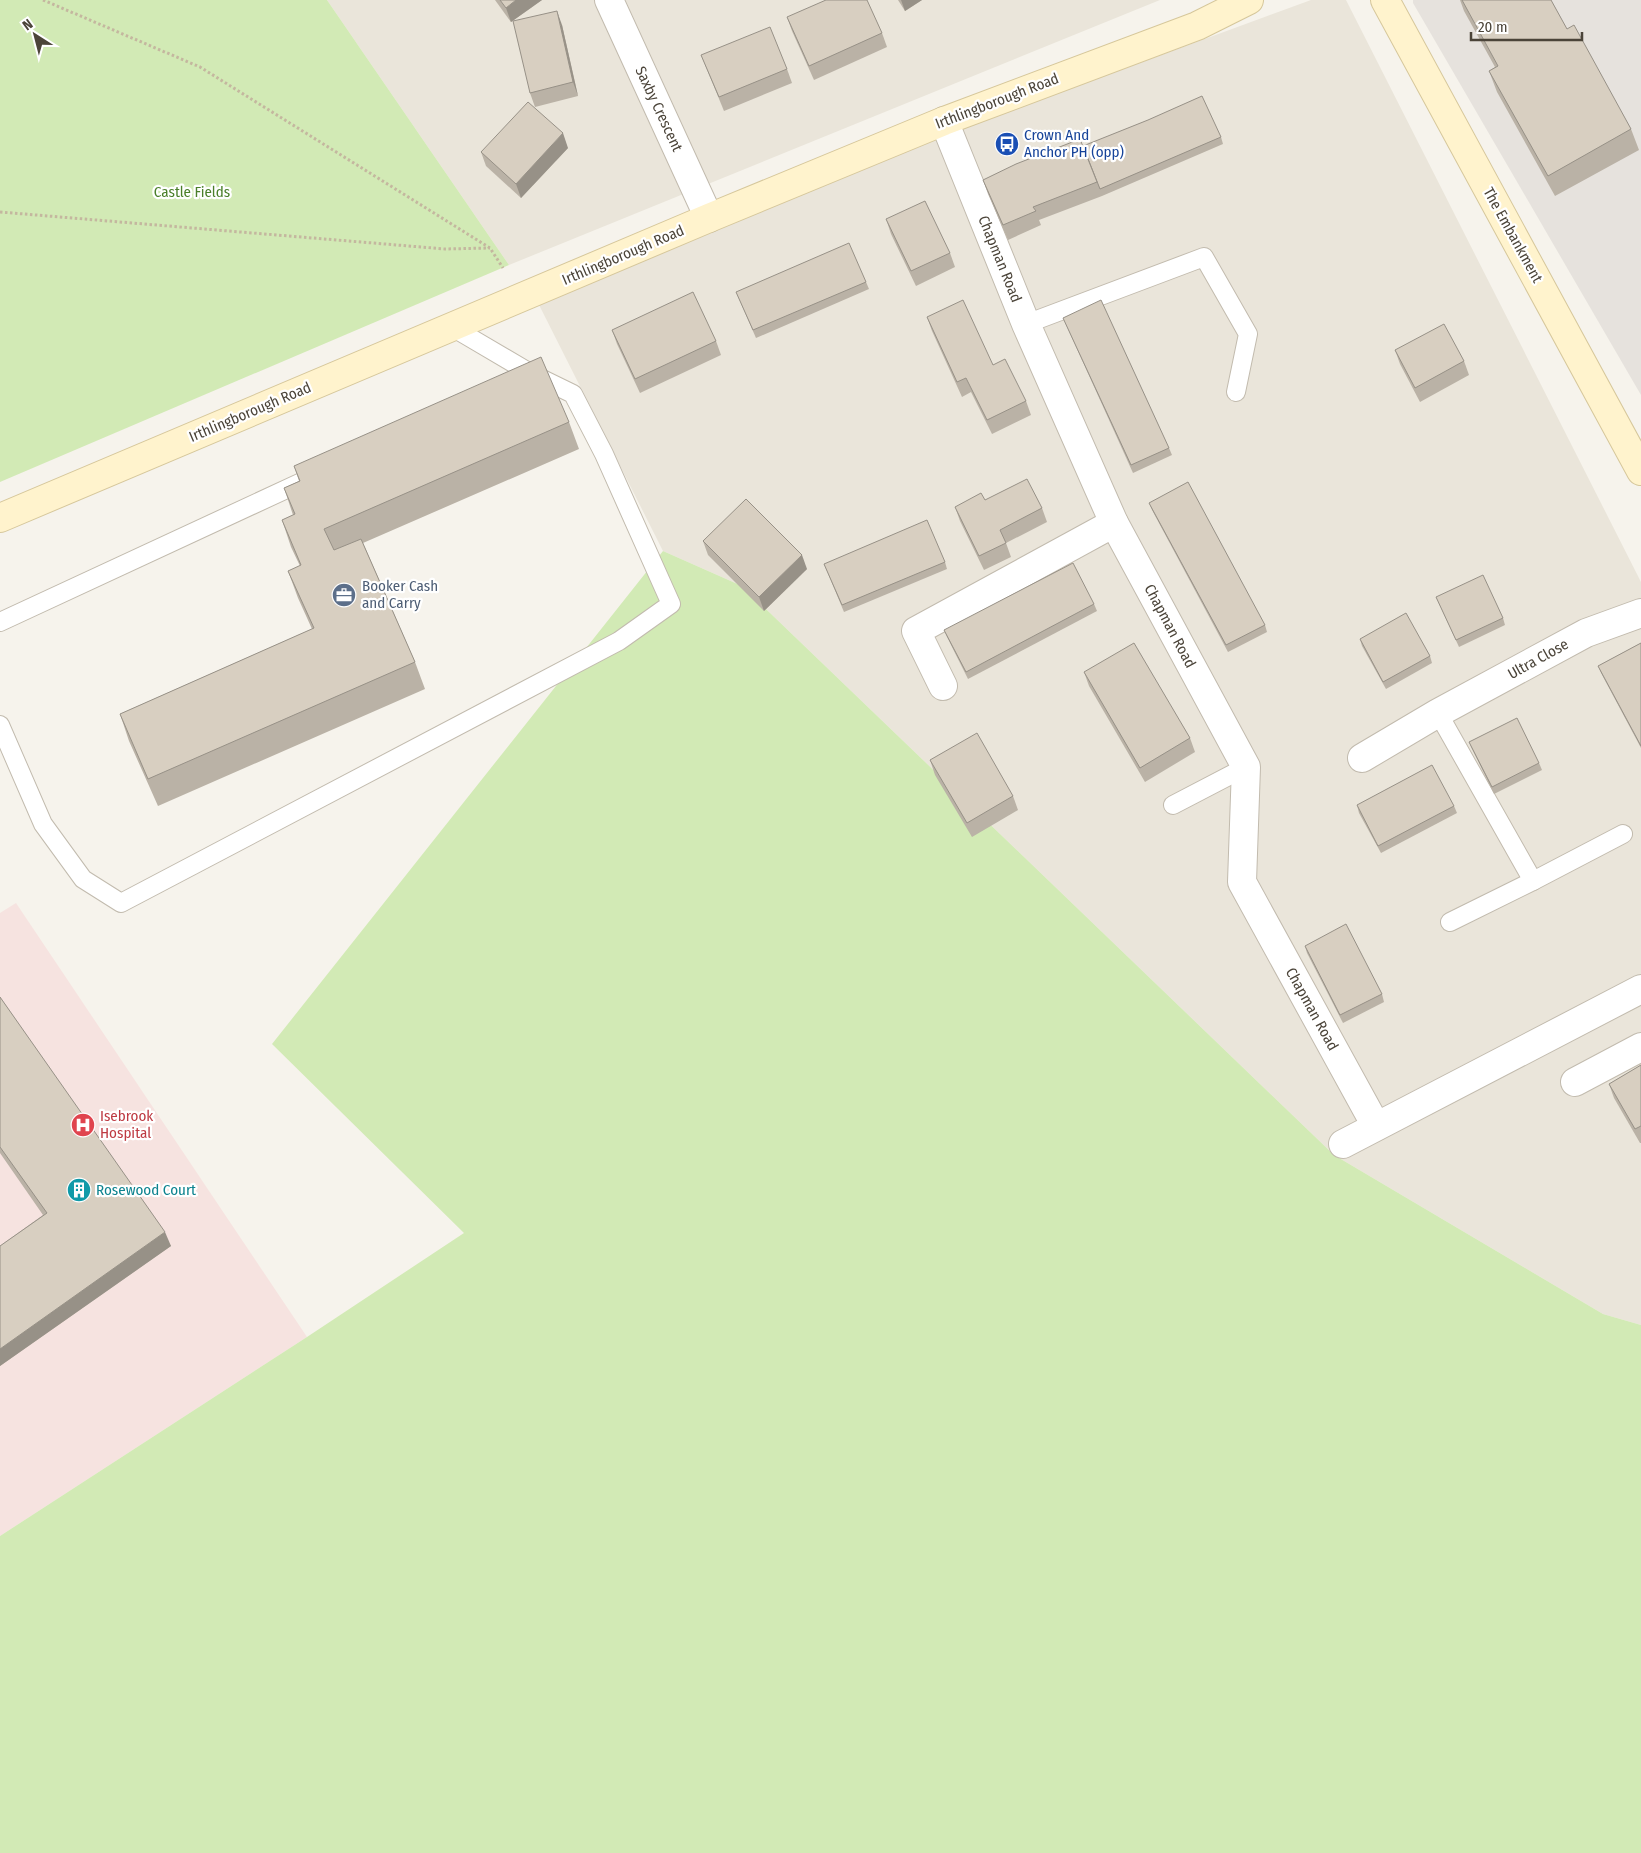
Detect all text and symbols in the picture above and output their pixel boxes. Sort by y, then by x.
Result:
north arrow [10,10,60,60]
scale bar [1471,10,1582,42]
text: N [19,16,36,34]
text: 20 m [1478,18,1508,36]
street label: Saxby Crescent [631,64,687,155]
street label: Irthlingborough Road [933,69,1061,133]
place label: Crown And Anchor PH (opp) [1024,126,1124,161]
bus stop icon: Crown And Anchor PH (opp) [994,131,1020,157]
park label: Castle Fields [154,183,230,201]
street label: The Embankment [1479,184,1547,286]
street label: Chapman Road [974,213,1026,305]
street label: Irthlingborough Road [559,221,687,289]
street label: Irthlingborough Road [186,378,314,446]
place label: Booker Cash and Carry [362,577,438,612]
street label: Chapman Road [1140,581,1200,671]
office icon: Booker Cash and Carry [331,582,357,608]
street label: Ultra Close [1505,635,1571,683]
street label: Chapman Road [1282,964,1342,1054]
place label: Isebrook Hospital [100,1107,153,1142]
hospital icon: Isebrook Hospital [70,1112,96,1138]
building icon: Rosewood Court [66,1177,92,1203]
place label: Rosewood Court [96,1181,196,1199]

